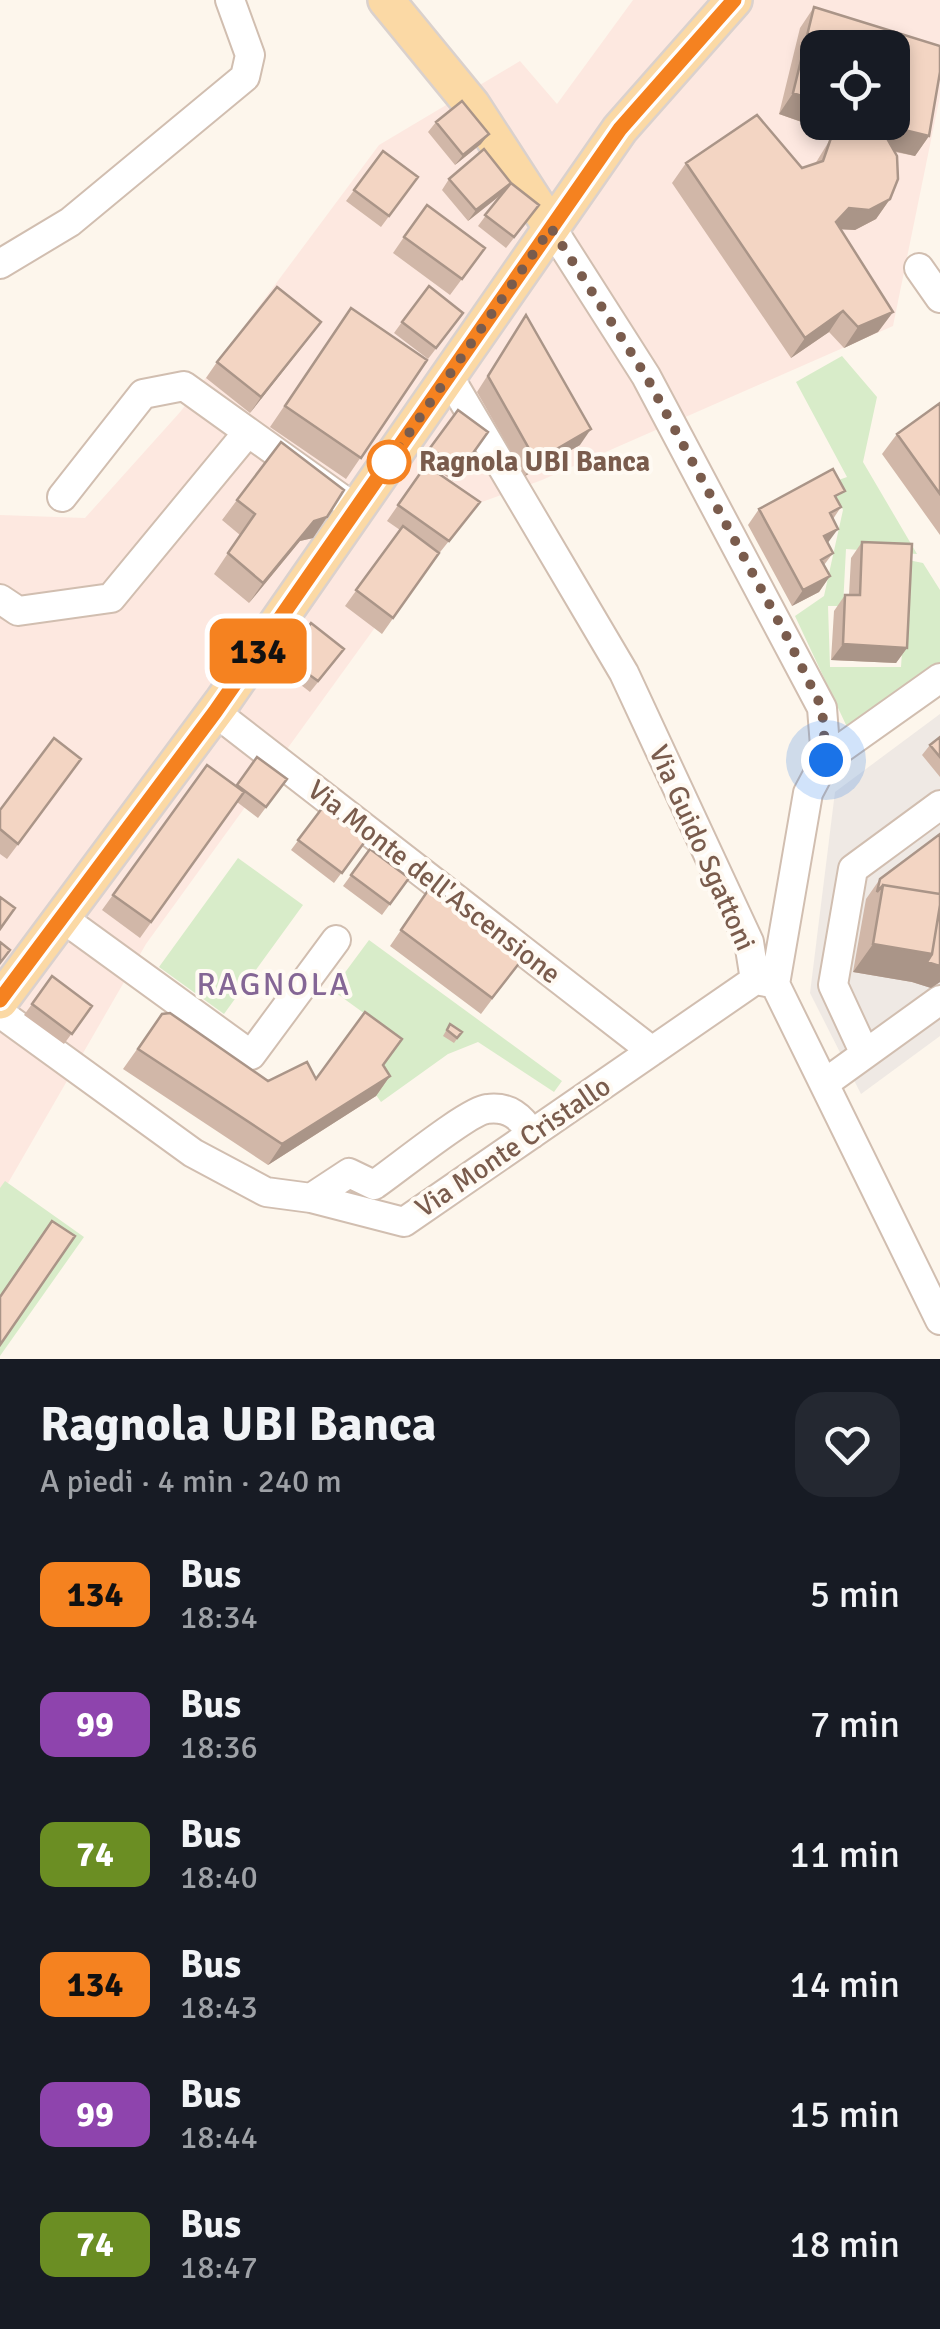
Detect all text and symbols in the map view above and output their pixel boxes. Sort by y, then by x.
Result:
map controls [800,30,910,140]
button: locate [800,30,910,140]
marker: Ragnola UBI Banca [368,441,410,483]
place label: Ragnola UBI Banca [419,445,650,479]
line badge: 134 [200,618,316,684]
text: 134 [230,630,286,673]
your location [801,735,851,785]
street label: Via Guido Sgattoni [641,740,763,956]
street label: Via Monte dell'Ascensione [301,773,567,991]
district label: RAGNOLA [196,965,352,1004]
street label: Via Monte Cristallo [409,1069,617,1225]
button: heart [795,1392,900,1497]
text: Ragnola UBI Banca [40,1395,436,1454]
text: A piedi · 4 min · 240 m [40,1462,342,1501]
text: Bus [180,1551,241,1598]
text: 5 min [810,1571,900,1618]
text: 134 [67,1573,123,1616]
text: 18:34 [180,1598,258,1637]
text: Bus [180,1681,241,1728]
text: 7 min [810,1701,900,1748]
text: 99 [76,1703,114,1746]
text: 18:36 [180,1728,258,1767]
text: Bus [180,1811,241,1858]
text: 11 min [789,1831,900,1878]
text: 74 [76,1833,114,1876]
text: 18:40 [180,1858,258,1897]
text: Bus [180,1941,241,1988]
text: 14 min [789,1961,900,2008]
text: 134 [67,1963,123,2006]
text: 18:43 [180,1988,258,2027]
text: Bus [180,2071,241,2118]
text: 15 min [789,2091,900,2138]
text: 99 [76,2093,114,2136]
text: 18:44 [180,2118,258,2157]
text: Bus [180,2201,241,2248]
text: 18 min [789,2221,900,2268]
text: 74 [76,2223,114,2266]
text: 18:47 [180,2248,258,2287]

